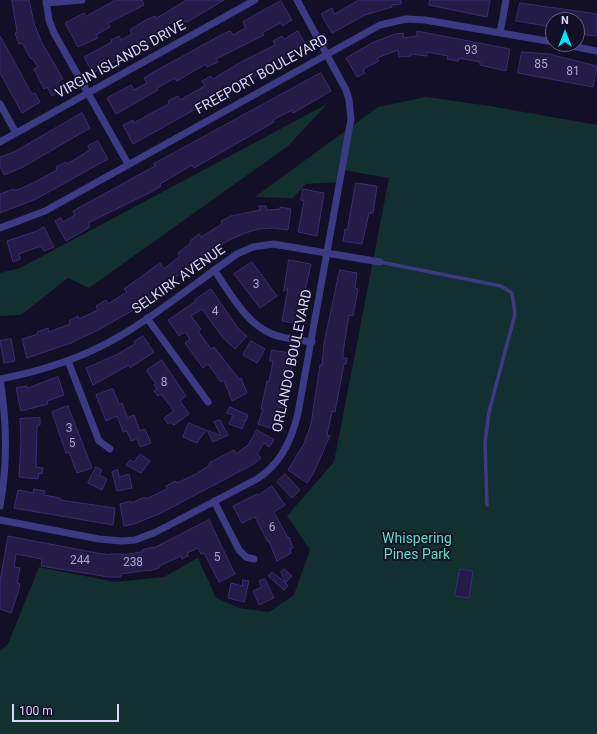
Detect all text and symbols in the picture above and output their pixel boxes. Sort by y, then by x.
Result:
north arrow [545,12,585,52]
text: N [561,14,569,27]
street label: VIRGIN ISLANDS DRIVE [53,17,189,103]
street label: FREEPORT BOULEVARD [193,32,331,118]
house number: 93 [464,44,478,58]
house number: 85 [534,58,548,72]
house number: 81 [566,65,580,79]
street label: SELKIRK AVENUE [129,242,229,318]
house number: 3 [253,278,259,292]
street label: ORLANDO BOULEVARD [270,288,316,434]
house number: 4 [212,305,218,319]
house number: 8 [161,376,167,390]
house number: 3 [66,422,72,436]
house number: 5 [69,437,75,451]
house number: 6 [269,521,275,535]
park label: Whispering Pines Park [382,531,452,564]
house number: 5 [214,551,220,565]
house number: 244 [70,554,90,568]
house number: 238 [123,556,143,570]
scale bar [14,696,121,722]
text: 100 m [19,704,53,718]

